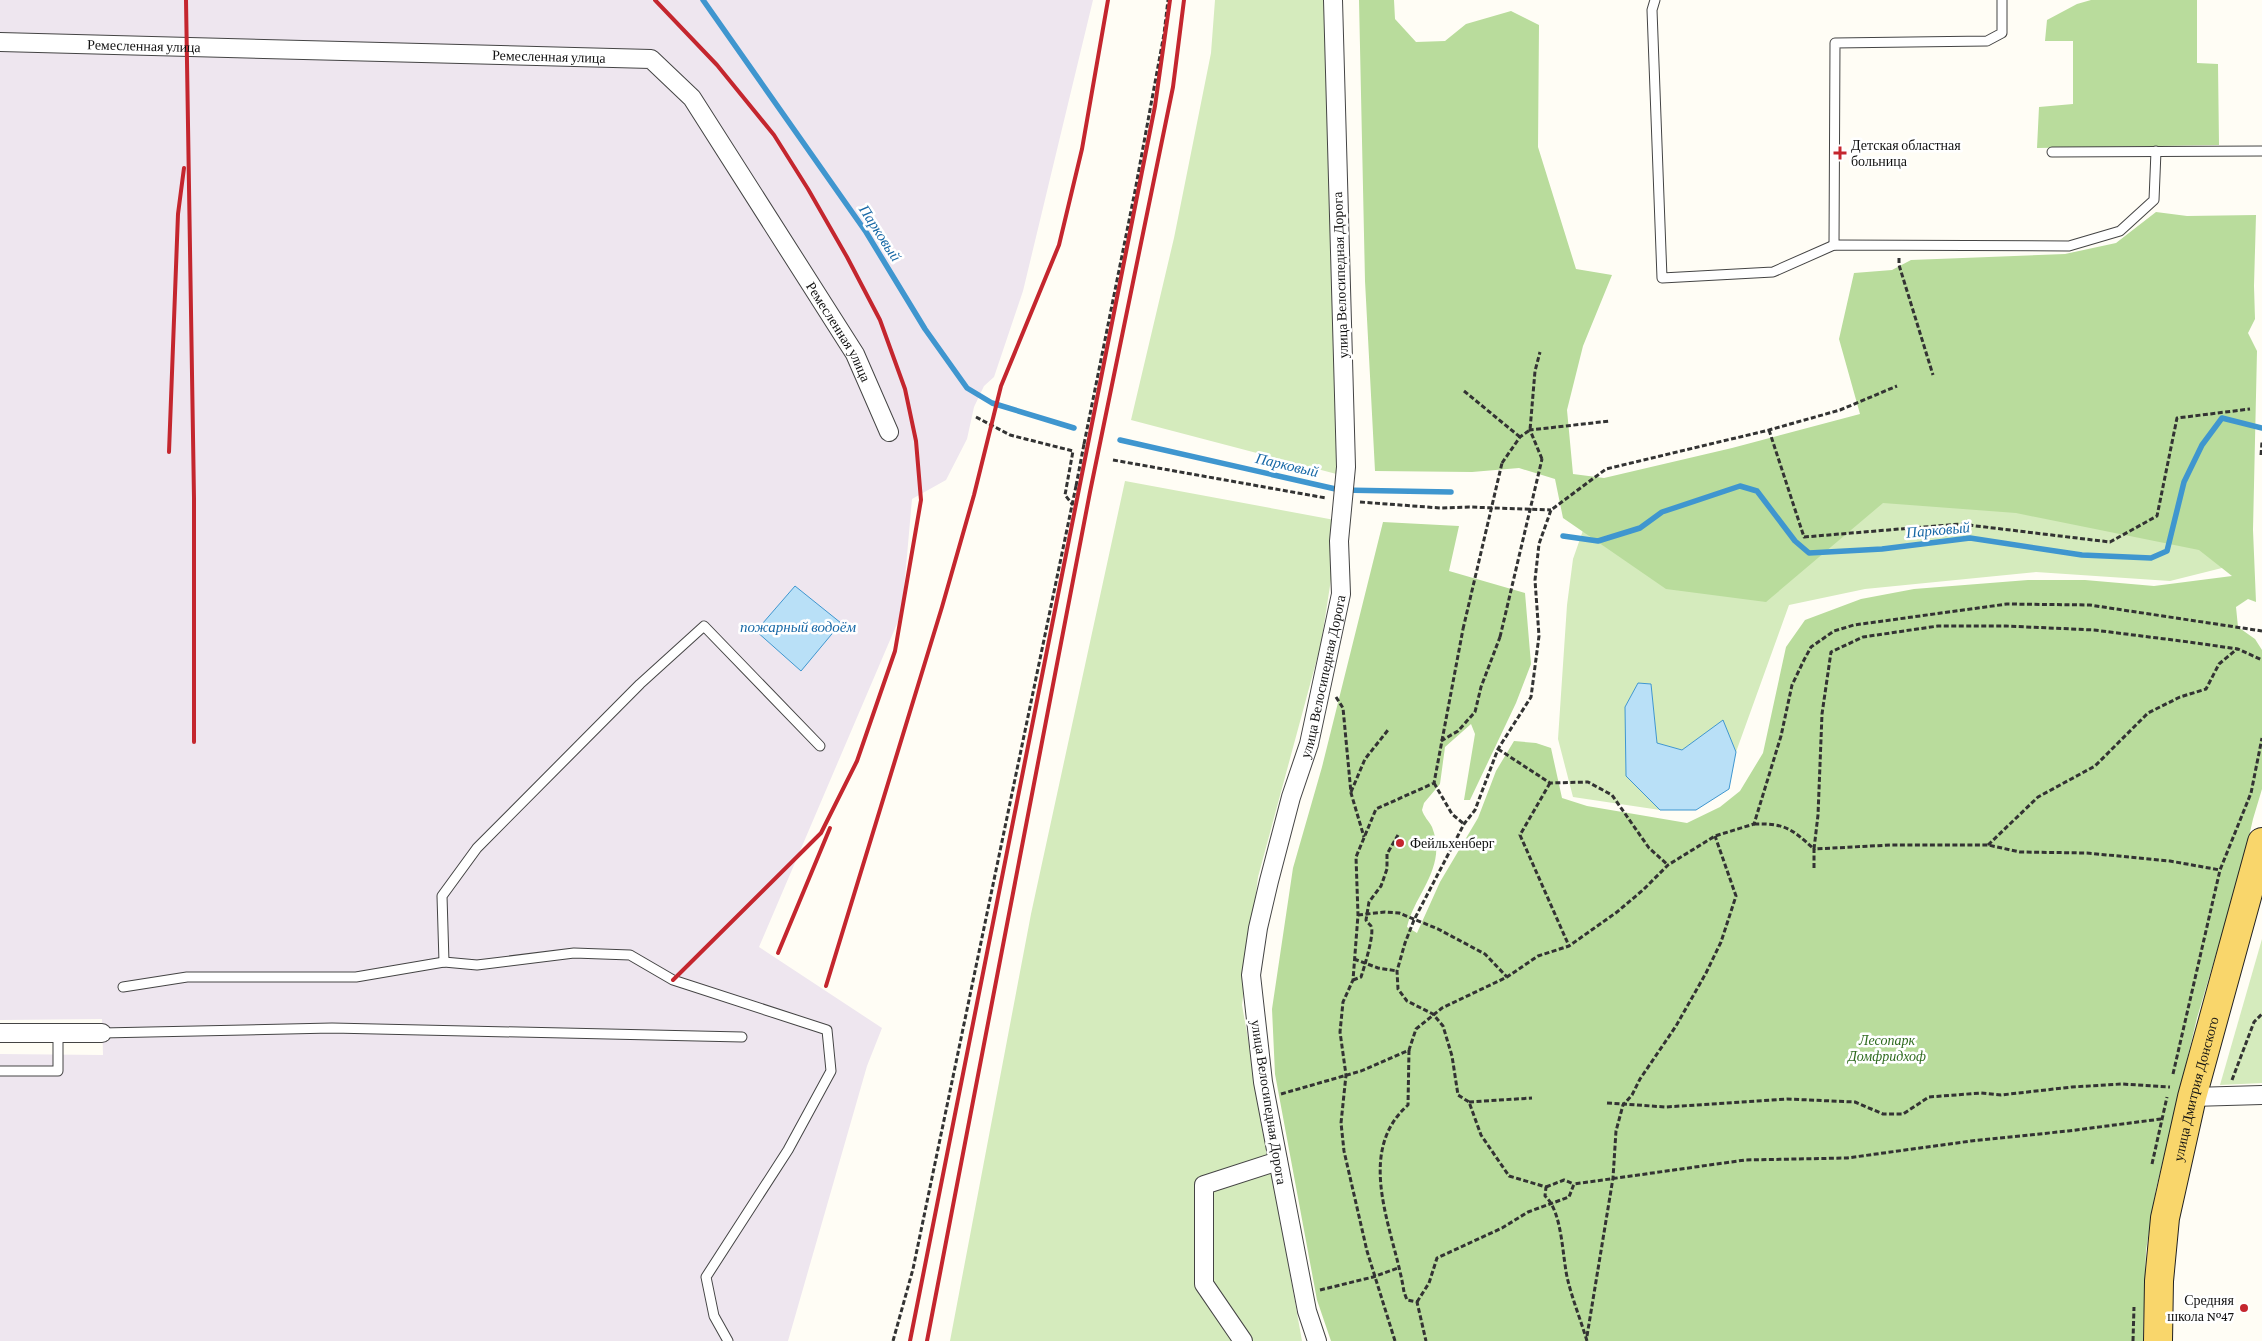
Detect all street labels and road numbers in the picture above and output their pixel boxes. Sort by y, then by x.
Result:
street label: Ремесленная улица [87,36,202,55]
street label: Ремесленная улица [492,47,607,66]
street label: улица Велосипедная Дорога [1329,191,1351,359]
street label: Ремесленная улица [803,279,874,385]
street label: улица Велосипедная Дорога [1297,593,1349,760]
street label: улица Дмитрия Донского [2170,1015,2222,1163]
street label: улица Велосипедная Дорога [1248,1018,1290,1186]

